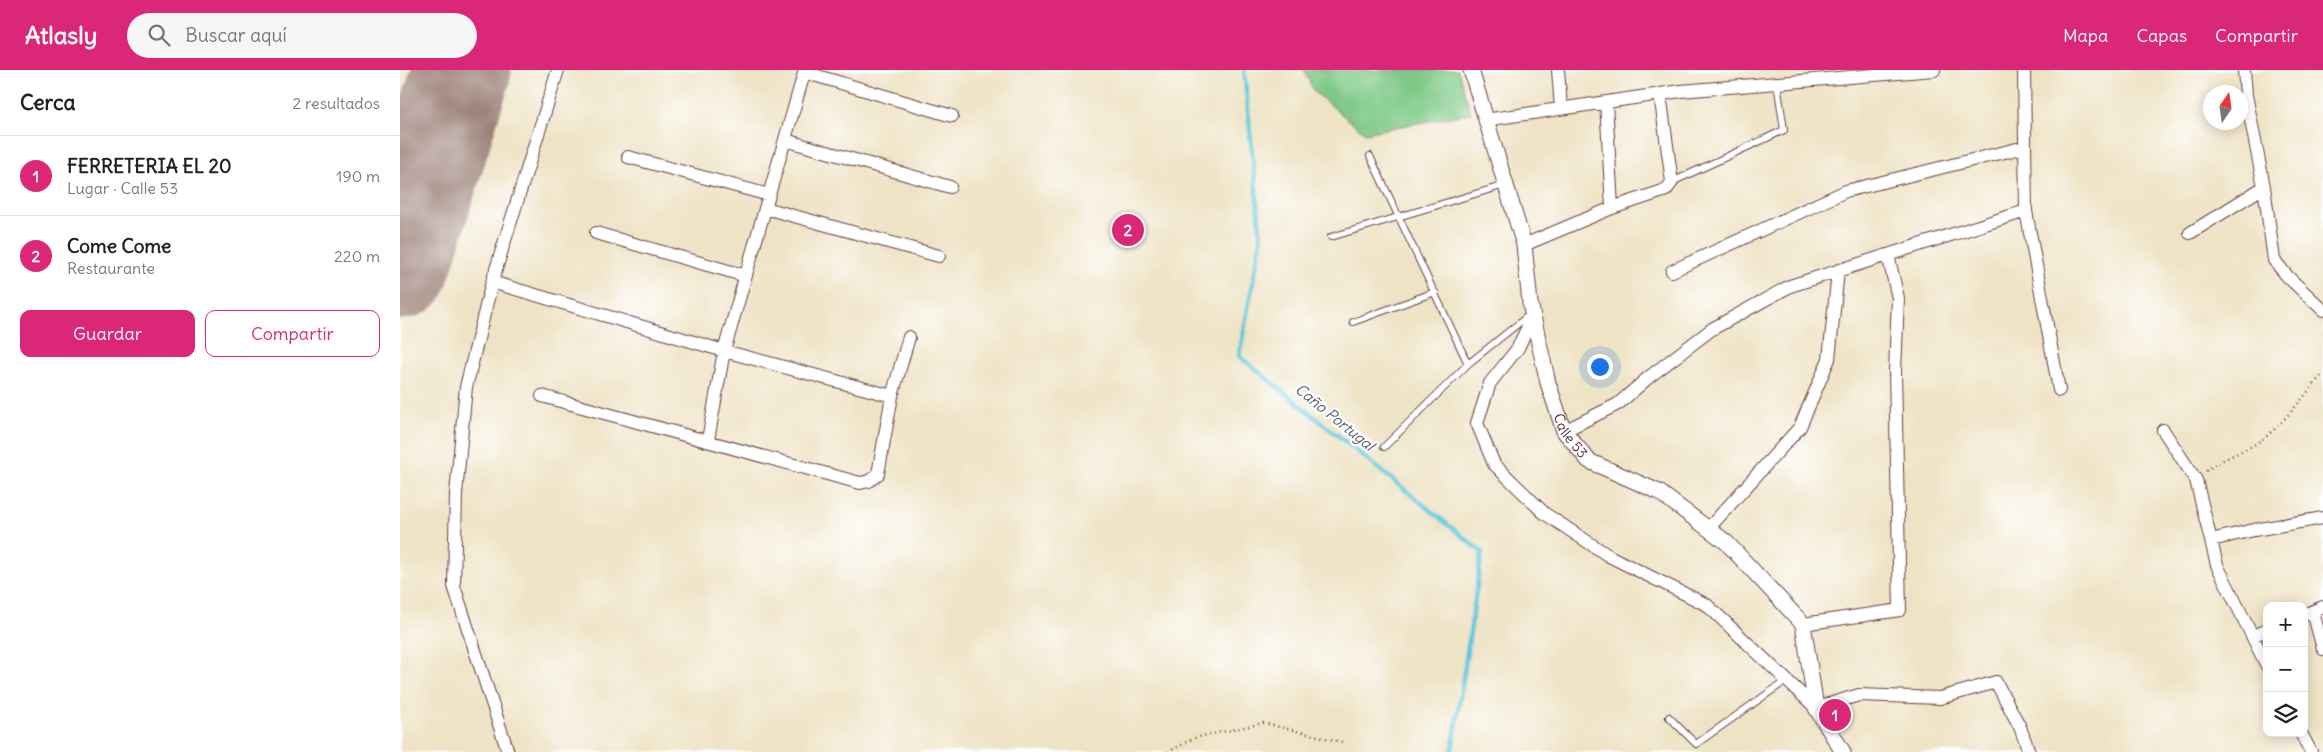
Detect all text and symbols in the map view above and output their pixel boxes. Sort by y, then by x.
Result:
search box [127,13,477,58]
text: Atlasly [25,20,97,50]
icon: search [145,21,173,49]
text: Buscar aquí [185,23,287,47]
text: Mapa [2063,24,2108,47]
text: Capas [2136,24,2187,47]
text: Compartir [2215,24,2298,47]
north arrow [2203,85,2248,130]
text: Cerca [20,89,75,116]
text: 2 resultados [292,93,380,113]
text: FERRETERIA EL 20 [67,154,231,178]
text: 1 [33,166,39,186]
text: 190 m [336,166,380,186]
text: Lugar · Calle 53 [67,178,178,198]
pin: 2 [1112,211,1144,249]
text: Come Come [67,234,171,258]
text: 2 [32,246,40,266]
text: 220 m [334,246,380,266]
text: Restaurante [67,258,155,278]
button: Guardar [20,310,195,357]
button: Compartir [205,310,380,357]
your location [1587,354,1613,380]
water label: Caño Portugal [1292,379,1380,456]
street label: Calle 53 [1550,411,1592,462]
map controls [2263,602,2308,737]
button: + [2263,602,2308,647]
button: − [2263,647,2308,692]
button: layers [2263,692,2308,737]
pin: 1 [1819,696,1851,734]

